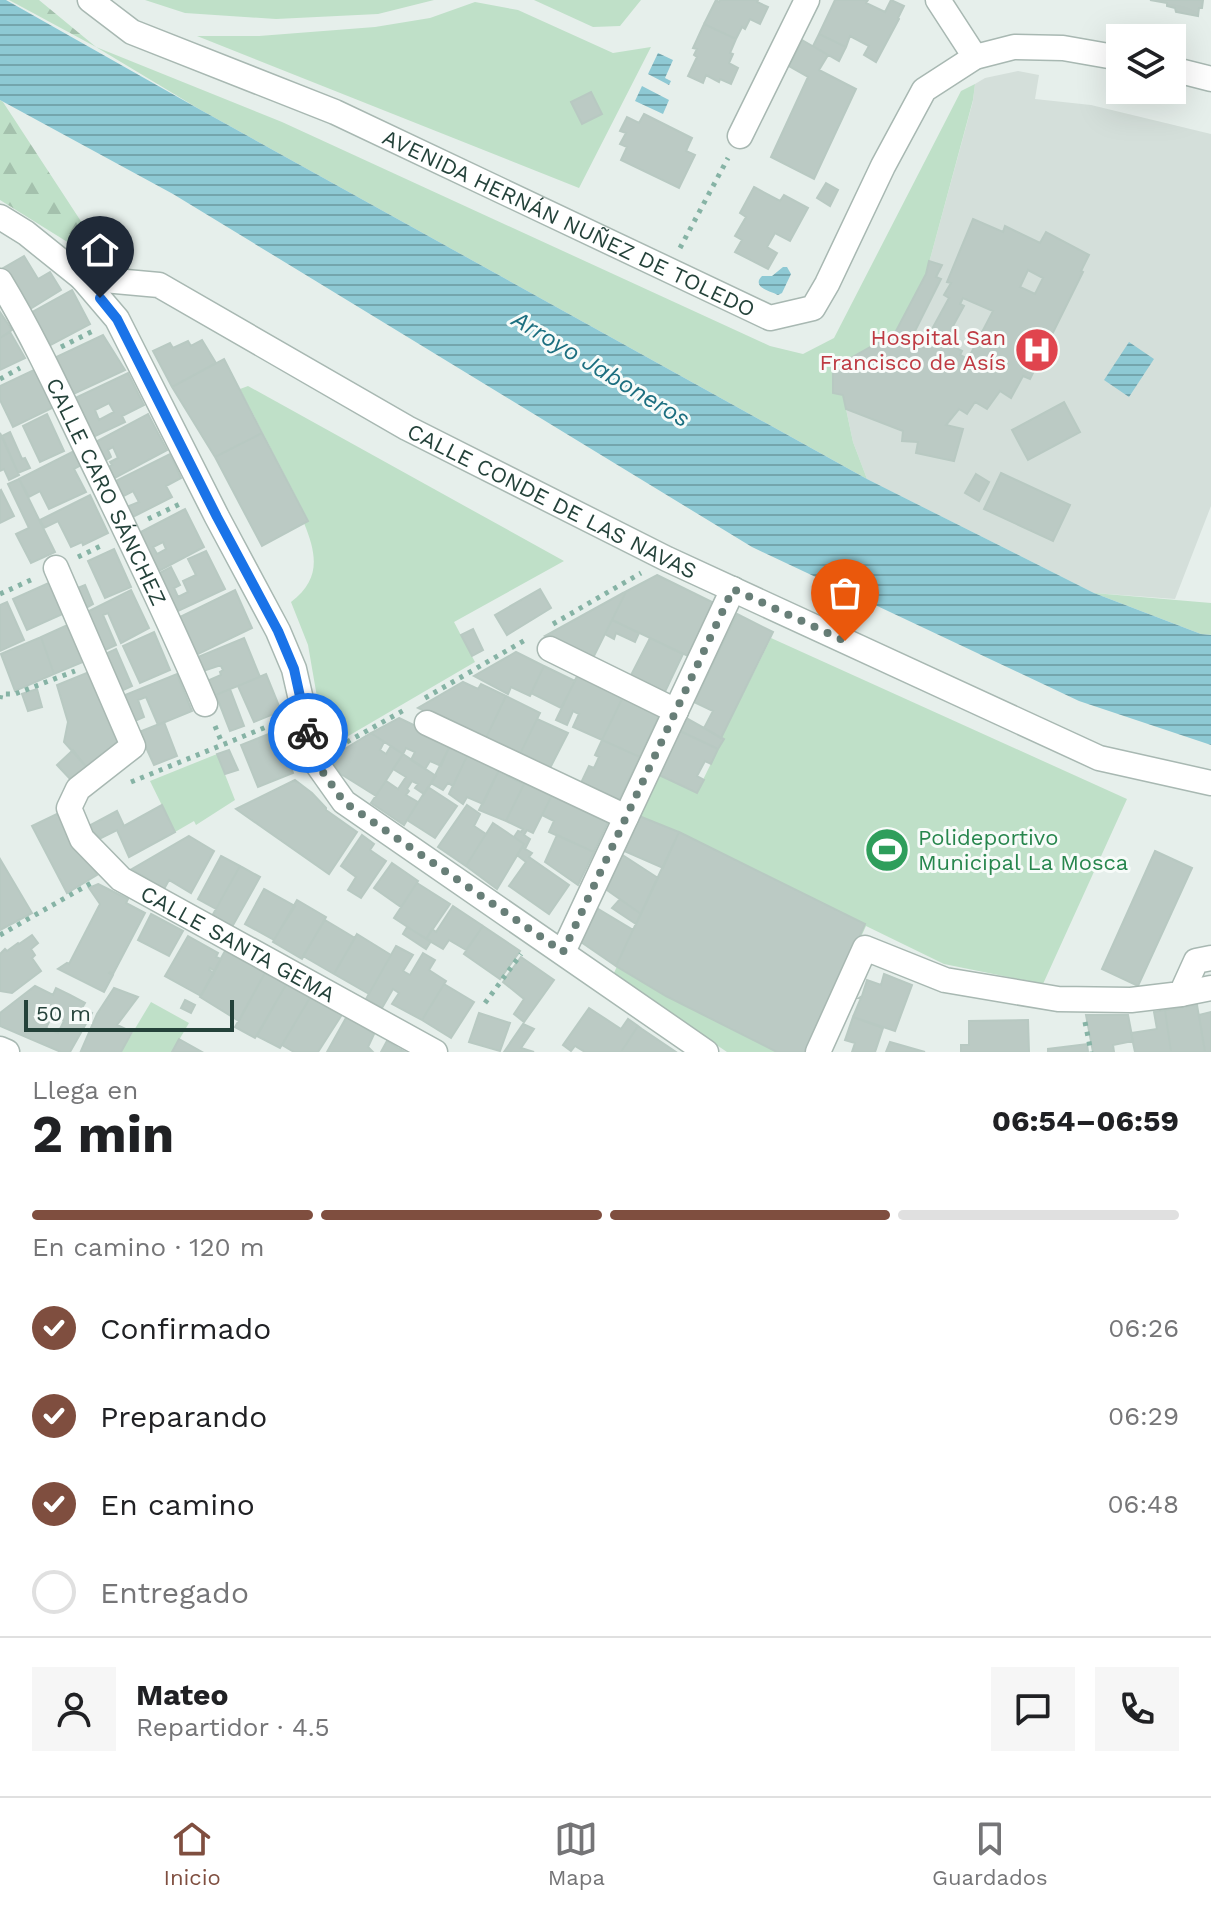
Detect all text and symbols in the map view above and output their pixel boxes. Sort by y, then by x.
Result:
map controls [1106,24,1186,104]
button: layers [1106,24,1186,104]
street label: AVENIDA HERNÁN NUÑEZ DE TOLEDO [379,124,759,322]
pin [66,216,134,298]
icon: home [78,228,122,272]
water label: Arroyo Jaboneros [506,304,695,433]
place label: Hospital San Francisco de Asís [819,325,1006,375]
hospital icon: Hospital San Francisco de Asís [1013,326,1061,374]
street label: CALLE CARO SÁNCHEZ [41,374,171,609]
street label: CALLE CONDE DE LAS NAVAS [403,418,700,584]
pin [811,559,879,641]
icon: bag [823,571,867,615]
courier [268,693,348,773]
icon: bike [286,711,330,755]
place label: Polideportivo Municipal La Mosca [918,825,1128,875]
sports icon: Polideportivo Municipal La Mosca [863,826,911,874]
street label: CALLE SANTA GEMA [136,880,339,1007]
scale bar [24,996,234,1032]
text: 50 m [36,1001,91,1026]
text: Llega en [32,1075,138,1105]
text: 06:54–06:59 [992,1103,1179,1138]
text: 2 min [32,1104,174,1165]
text: En camino · 120 m [32,1232,264,1262]
icon: check [32,1306,76,1350]
text: Confirmado [100,1311,271,1346]
text: 06:26 [1108,1313,1179,1343]
icon: check [32,1394,76,1438]
text: Preparando [100,1399,267,1434]
text: 06:29 [1108,1401,1179,1431]
icon: check [32,1482,76,1526]
text: En camino [100,1487,255,1522]
text: 06:48 [1107,1489,1179,1519]
text: Entregado [100,1575,249,1610]
button: person [32,1667,116,1751]
button: chat [991,1667,1075,1751]
button: phone [1095,1667,1179,1751]
text: Mateo [136,1677,228,1712]
text: Repartidor · 4.5 [136,1712,330,1742]
tab: Inicio [163,1817,221,1890]
tab: Mapa [548,1817,605,1890]
tab: Guardados [932,1817,1047,1890]

